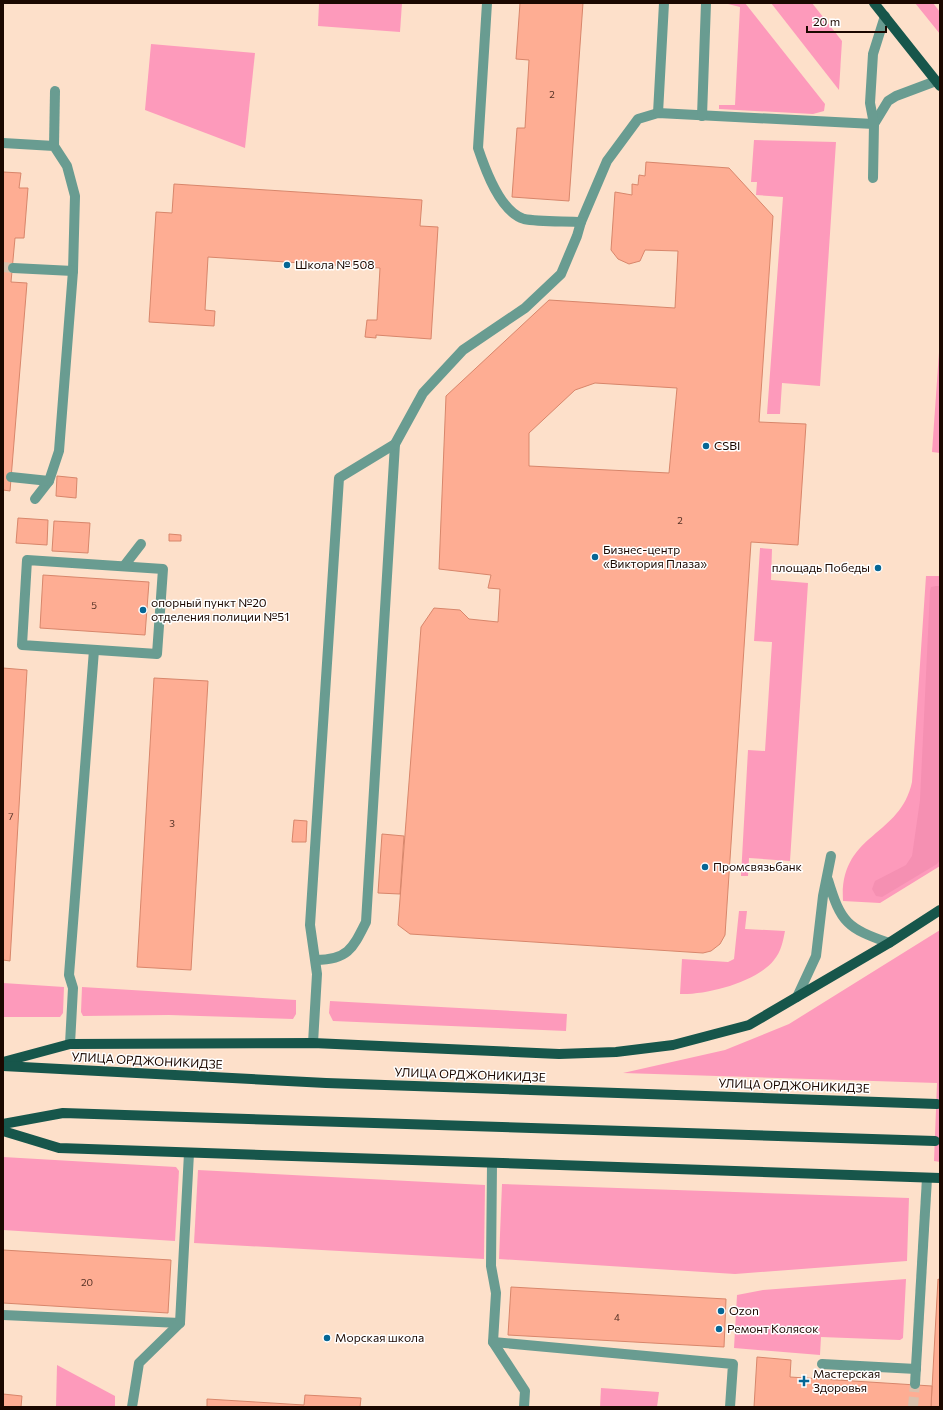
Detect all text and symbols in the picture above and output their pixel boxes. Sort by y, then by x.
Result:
scale bar [807,8,886,34]
text: 20 m [813,14,840,28]
house number: 2 [549,88,555,100]
place label: Школа № 508 [295,257,375,271]
marker: Школа № 508 [282,260,292,270]
place label: CSBI [714,438,740,452]
marker: CSBI [701,441,711,451]
house number: 2 [677,514,683,526]
place label: Бизнес-центр «Виктория Плаза» [603,542,707,570]
marker: Бизнес-центр «Виктория Плаза» [590,552,600,562]
place label: площадь Победы [772,560,870,574]
marker: площадь Победы [873,563,883,573]
place label: опорный пункт №20 отделения полиции №51 [151,595,289,623]
house number: 5 [91,599,97,611]
marker: опорный пункт №20 отделения полиции №51 [138,605,148,615]
house number: 7 [8,810,14,822]
house number: 3 [169,817,175,829]
place label: Промсвязьбанк [713,859,803,873]
marker: Промсвязьбанк [700,862,710,872]
street label: УЛИЦА ОРДЖОНИКИДЗЕ [71,1049,223,1071]
street label: УЛИЦА ОРДЖОНИКИДЗЕ [394,1064,546,1084]
street label: УЛИЦА ОРДЖОНИКИДЗЕ [718,1075,870,1095]
house number: 20 [81,1276,93,1288]
place label: Ozon [729,1303,759,1317]
marker: Ozon [716,1306,726,1316]
house number: 4 [614,1311,620,1323]
place label: Ремонт Колясок [727,1321,819,1335]
marker: Ремонт Колясок [714,1324,724,1334]
place label: Морская школа [335,1330,424,1344]
marker: Морская школа [322,1333,332,1343]
place label: Мастерская Здоровья [813,1366,880,1394]
marker: Мастерская Здоровья [798,1375,810,1387]

